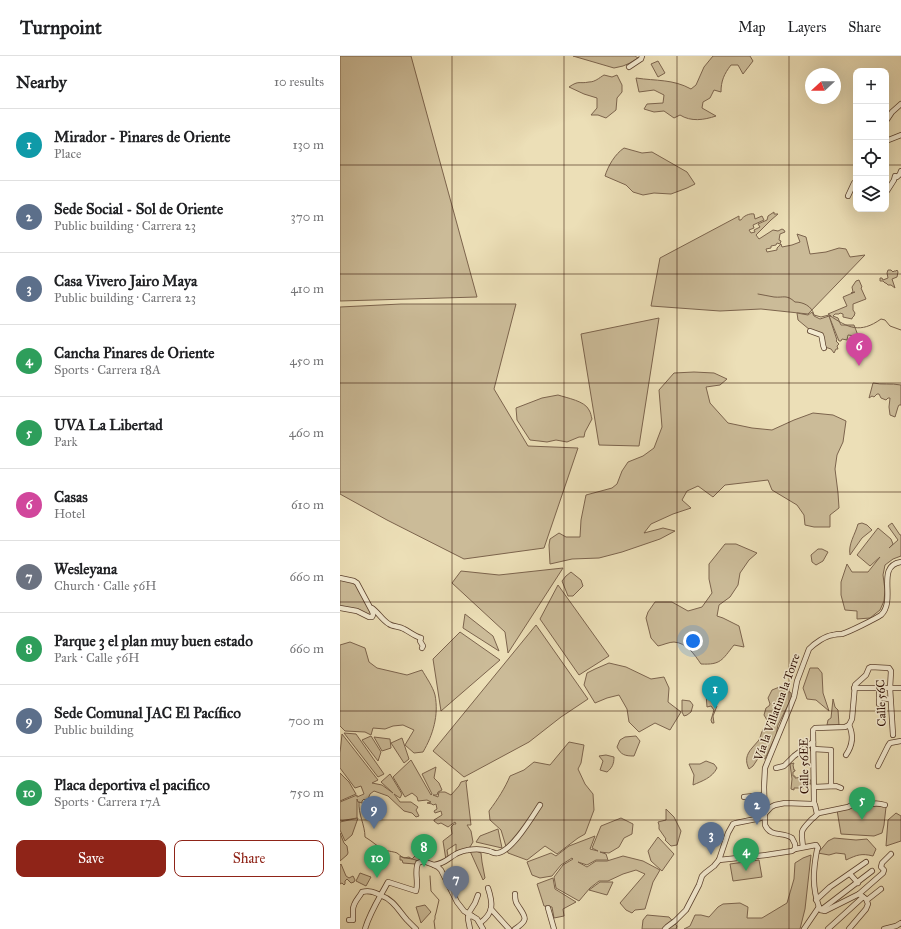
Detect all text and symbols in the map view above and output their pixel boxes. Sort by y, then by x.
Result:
text: Turnpoint [20,16,102,39]
text: Map [738,19,766,36]
text: Layers [788,19,826,36]
text: Share [848,19,881,36]
north arrow [805,68,841,104]
map controls [853,68,889,212]
button: + [853,68,889,104]
text: Nearby [16,72,67,93]
text: 10 results [274,74,324,90]
button: − [853,104,889,140]
text: Mirador - Pinares de Oriente [54,128,231,146]
text: 1 [26,137,32,153]
text: 130 m [292,137,324,153]
button: locate [853,140,889,176]
text: Place [54,146,81,162]
button: layers [853,176,889,212]
text: Sede Social - Sol de Oriente [54,200,223,218]
text: 2 [26,209,32,225]
text: 370 m [291,209,324,225]
text: Public building · Carrera 23 [54,218,196,234]
text: Casa Vivero Jairo Maya [54,272,197,290]
text: 3 [26,281,32,297]
text: 410 m [290,281,324,297]
text: Public building · Carrera 23 [54,290,196,306]
pin: 6 [846,333,872,366]
text: Cancha Pinares de Oriente [54,344,215,362]
text: 4 [25,353,33,369]
text: 450 m [289,353,324,369]
text: Sports · Carrera 18A [54,362,161,378]
text: UVA La Libertad [54,416,163,434]
text: 5 [26,425,32,441]
text: 460 m [289,425,324,441]
text: Park [54,434,78,450]
text: Casas [54,488,88,506]
text: 6 [26,497,32,513]
text: 610 m [291,497,324,513]
text: Hotel [54,506,85,522]
text: Wesleyana [54,560,117,578]
text: 7 [26,569,32,585]
text: 660 m [289,569,324,585]
text: Church · Calle 56H [54,578,156,594]
your location [683,631,703,651]
text: Parque 3 el plan muy buen estado [54,632,253,650]
text: 8 [26,641,32,657]
text: 660 m [289,641,324,657]
text: Park · Calle 56H [54,650,139,666]
street label: Vía la Villatina la Torre [751,652,803,763]
pin: 1 [702,676,728,709]
street label: Calle 56C [873,679,889,727]
text: Sede Comunal JAC El Pacífico [54,704,241,722]
text: 9 [26,713,32,729]
text: 700 m [288,713,324,729]
text: Public building [54,722,133,738]
street label: Calle 56EE [797,737,811,794]
text: Placa deportiva el pacifico [54,776,210,794]
text: 10 [23,785,35,801]
text: 750 m [290,785,324,801]
pin: 5 [849,787,875,820]
pin: 2 [744,792,770,825]
text: Sports · Carrera 17A [54,794,161,810]
pin: 9 [361,796,387,829]
pin: 3 [698,822,724,855]
pin: 8 [411,834,437,867]
pin: 4 [733,838,759,871]
button: Save [16,840,166,877]
button: Share [174,840,324,877]
pin: 10 [364,845,390,878]
pin: 7 [443,866,469,899]

